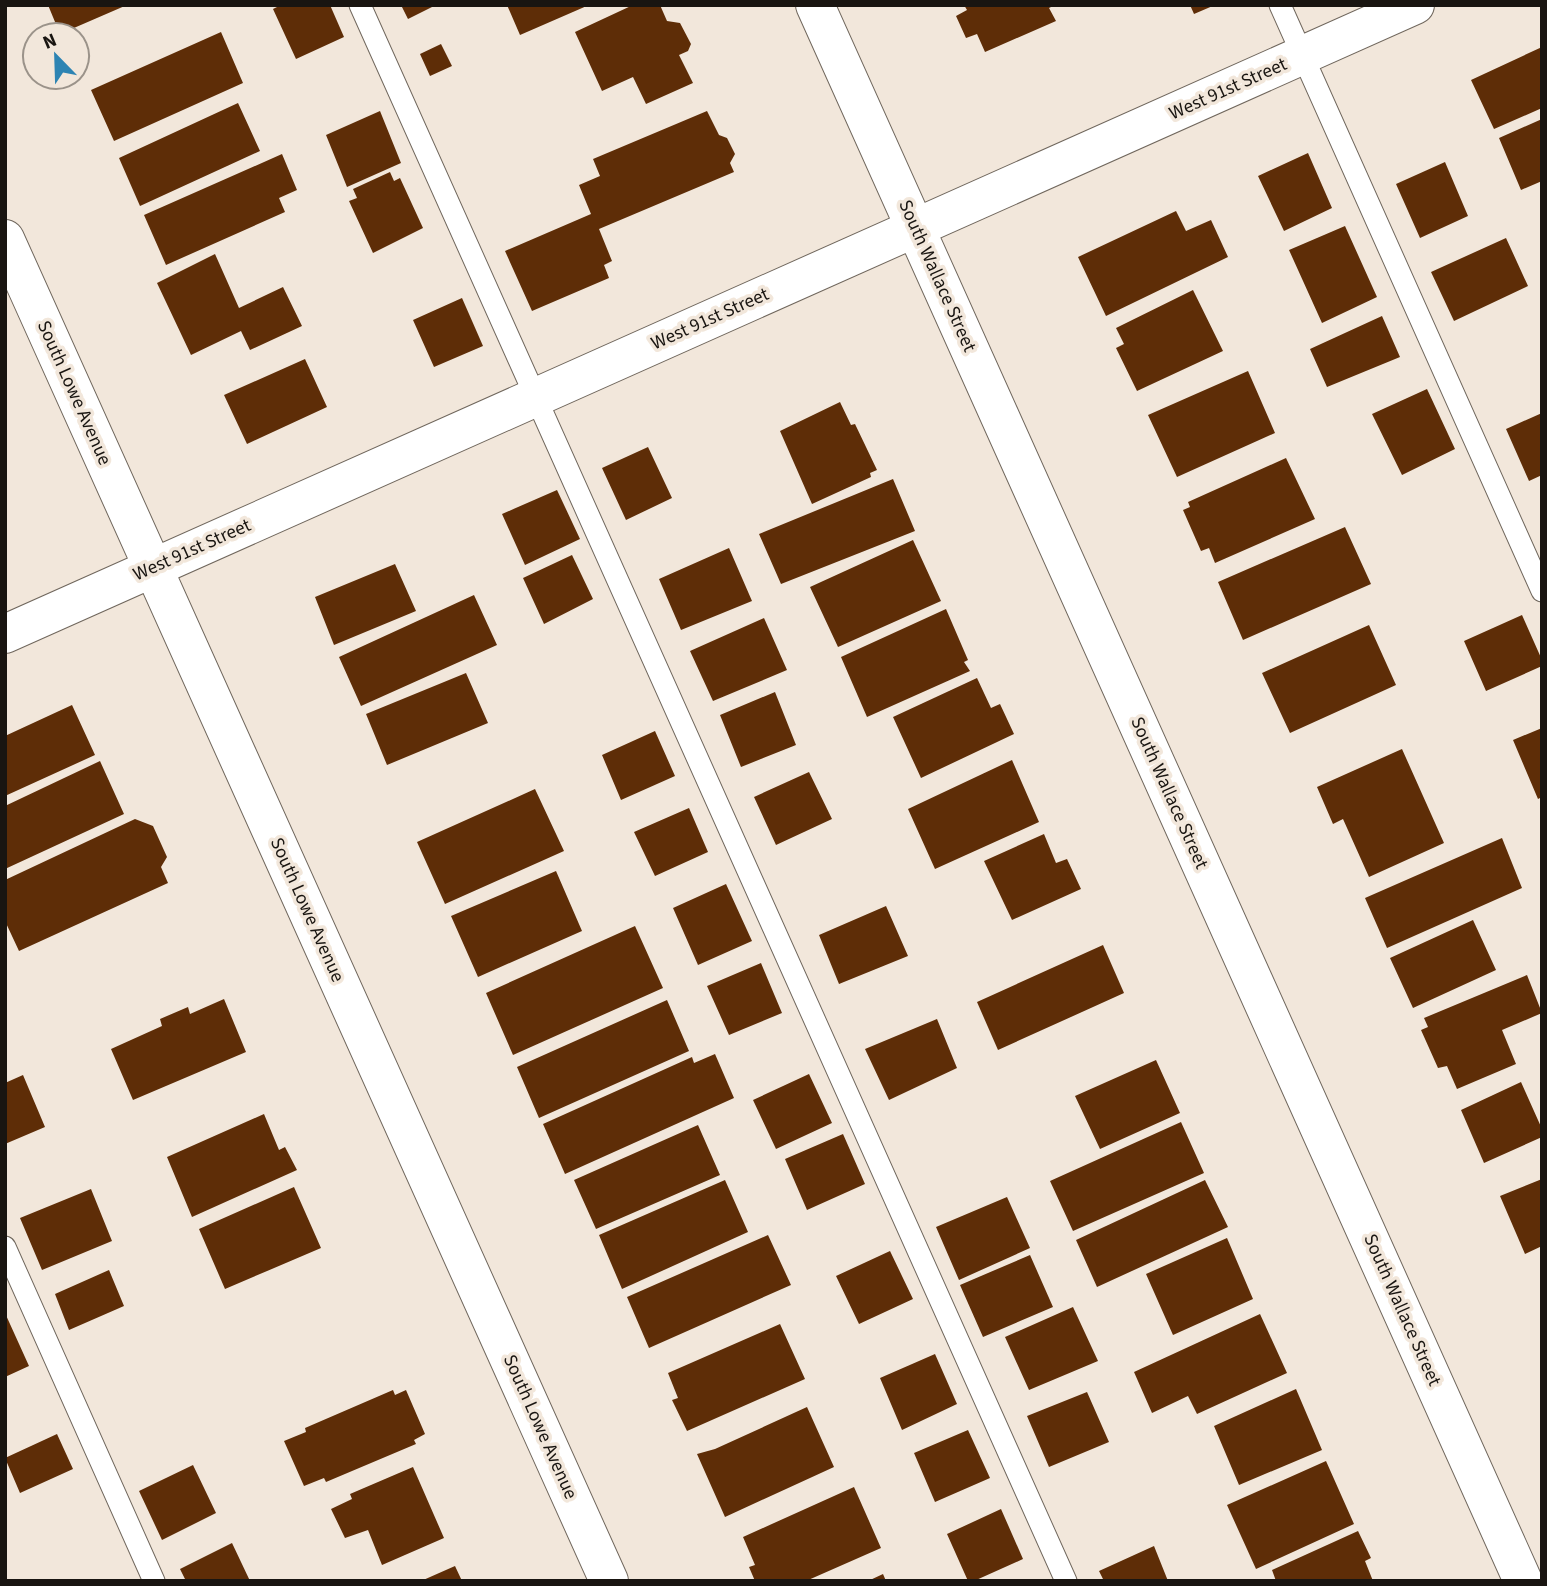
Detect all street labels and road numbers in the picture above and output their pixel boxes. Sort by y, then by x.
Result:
street label: West 91st Street [1165,51,1292,127]
street label: South Wallace Street [891,196,983,357]
street label: West 91st Street [647,281,774,357]
street label: South Lowe Avenue [30,316,118,470]
street label: West 91st Street [129,512,256,588]
street label: South Wallace Street [1123,713,1215,874]
street label: South Lowe Avenue [263,833,351,987]
street label: South Wallace Street [1356,1230,1448,1391]
street label: South Lowe Avenue [496,1350,584,1504]

